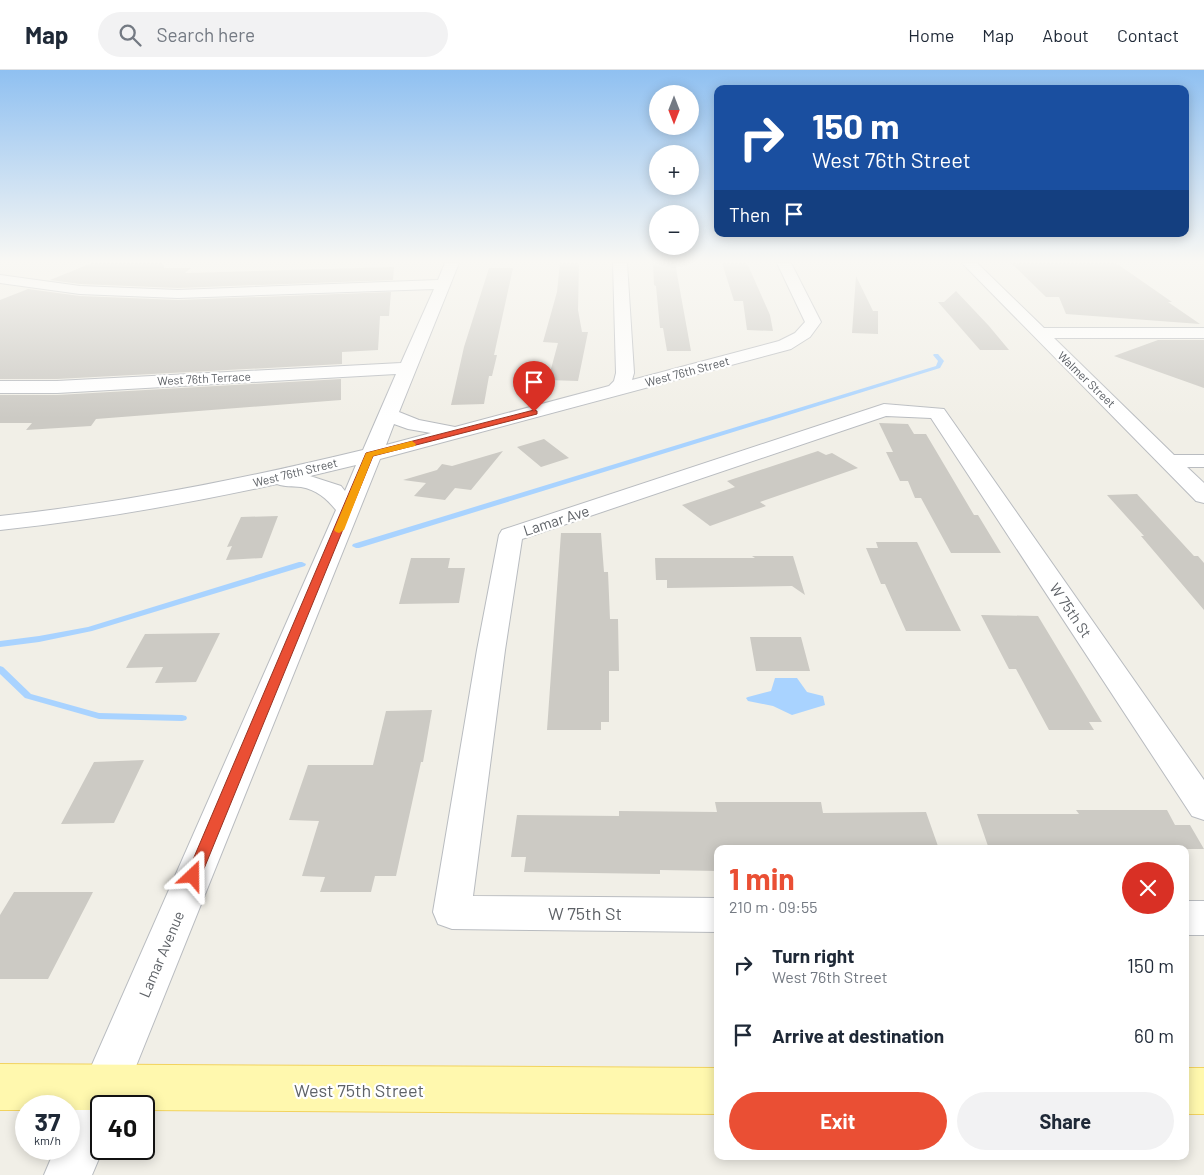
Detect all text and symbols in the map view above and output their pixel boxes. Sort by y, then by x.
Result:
search box [98,12,448,57]
text: Map [25,20,68,49]
icon: search [116,21,144,49]
text: Search here [156,23,255,46]
text: Home [908,24,954,46]
text: Map [982,24,1014,46]
text: About [1042,24,1089,46]
text: Contact [1117,24,1179,46]
north arrow [649,85,699,135]
map controls [649,85,699,255]
text: 150 m [812,104,899,146]
icon: right [729,105,794,170]
button: + [649,145,699,195]
text: West 76th Street [812,146,971,172]
icon: arrive [780,200,808,228]
text: Then [729,203,770,226]
button: − [649,205,699,255]
street label: Walmer Street [1055,348,1119,410]
street label: West 76th Street [643,353,731,389]
pin [513,361,555,412]
icon: arrive [520,368,548,396]
street label: West 76th Terrace [157,369,251,387]
street label: West 76th Street [251,455,339,489]
street label: Lamar Ave [521,501,591,539]
street label: W 75th St [1046,579,1096,641]
position arrow [166,849,218,901]
text: 1 min [729,860,795,896]
button: close [1122,862,1174,914]
text: 210 m · 09:55 [729,897,817,916]
street label: W 75th St [548,902,622,924]
street label: Lamar Avenue [135,908,187,1000]
text: Turn right [772,944,854,967]
icon: right [729,951,757,979]
text: 150 m [1127,954,1174,977]
text: West 76th Street [772,967,888,986]
icon: arrive [729,1021,757,1049]
text: Arrive at destination [772,1024,944,1047]
text: 60 m [1134,1024,1174,1047]
street label: West 75th Street [294,1079,424,1101]
button: Exit [729,1092,947,1150]
button: Share [957,1092,1174,1150]
speed limit sign: 40 [90,1095,155,1160]
text: 37 [35,1106,60,1136]
text: km/h [34,1133,61,1147]

